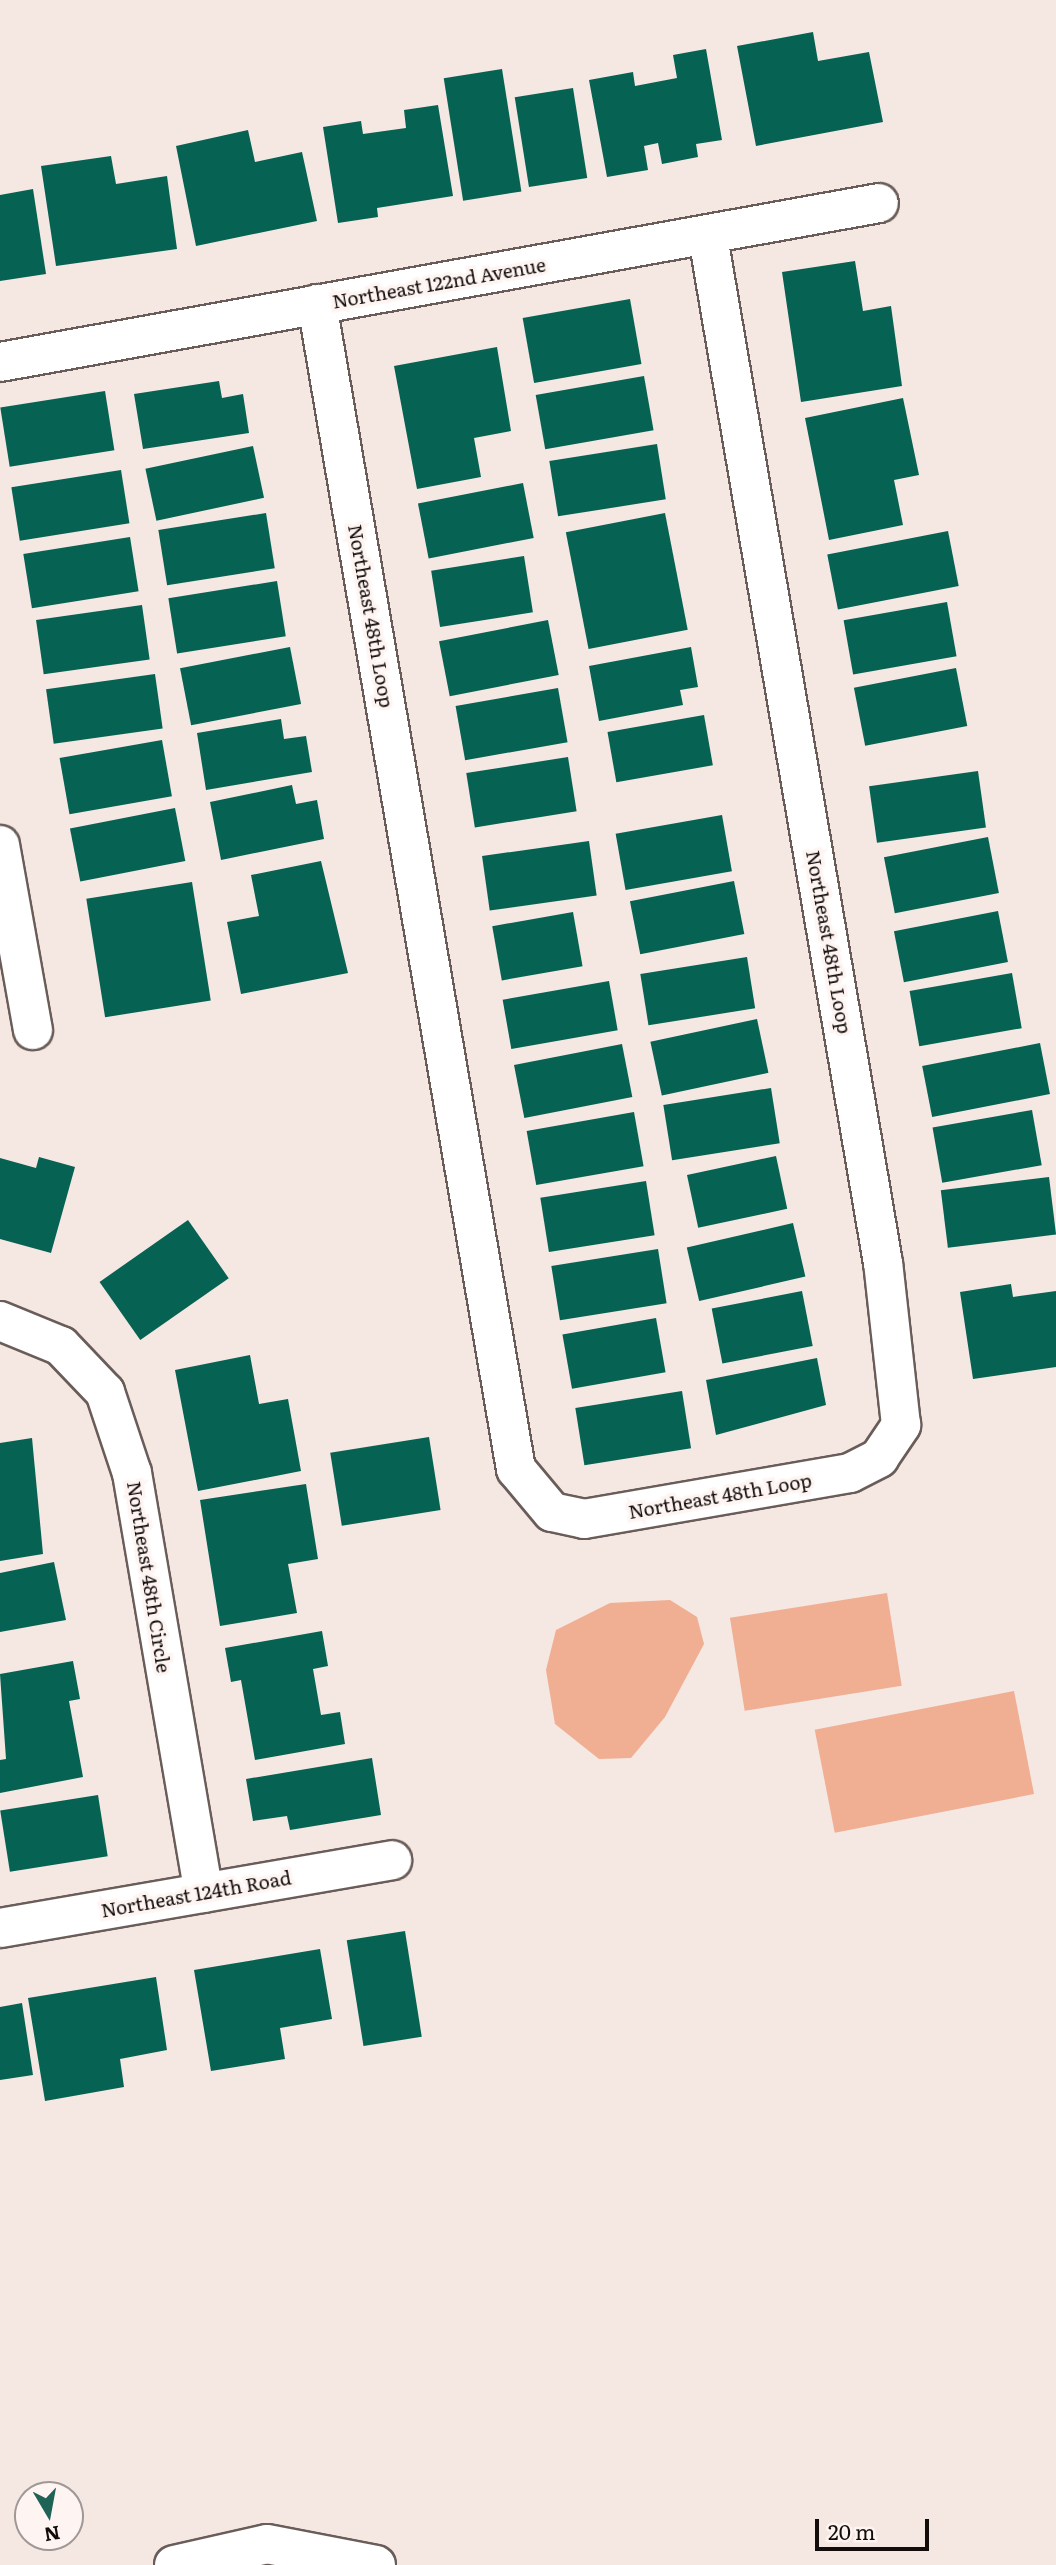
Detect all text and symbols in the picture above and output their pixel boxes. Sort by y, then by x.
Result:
street label: Northeast 122nd Avenue [330,253,548,313]
street label: Northeast 48th Loop [344,523,398,709]
street label: Northeast 48th Loop [802,849,856,1035]
street label: Northeast 48th Loop [627,1469,813,1523]
street label: Northeast 48th Circle [123,1480,175,1674]
street label: Northeast 124th Road [99,1866,293,1922]
north arrow [14,2481,84,2551]
scale bar [818,2506,932,2550]
text: 20 m [828,2515,875,2546]
text: N [42,2520,63,2550]

